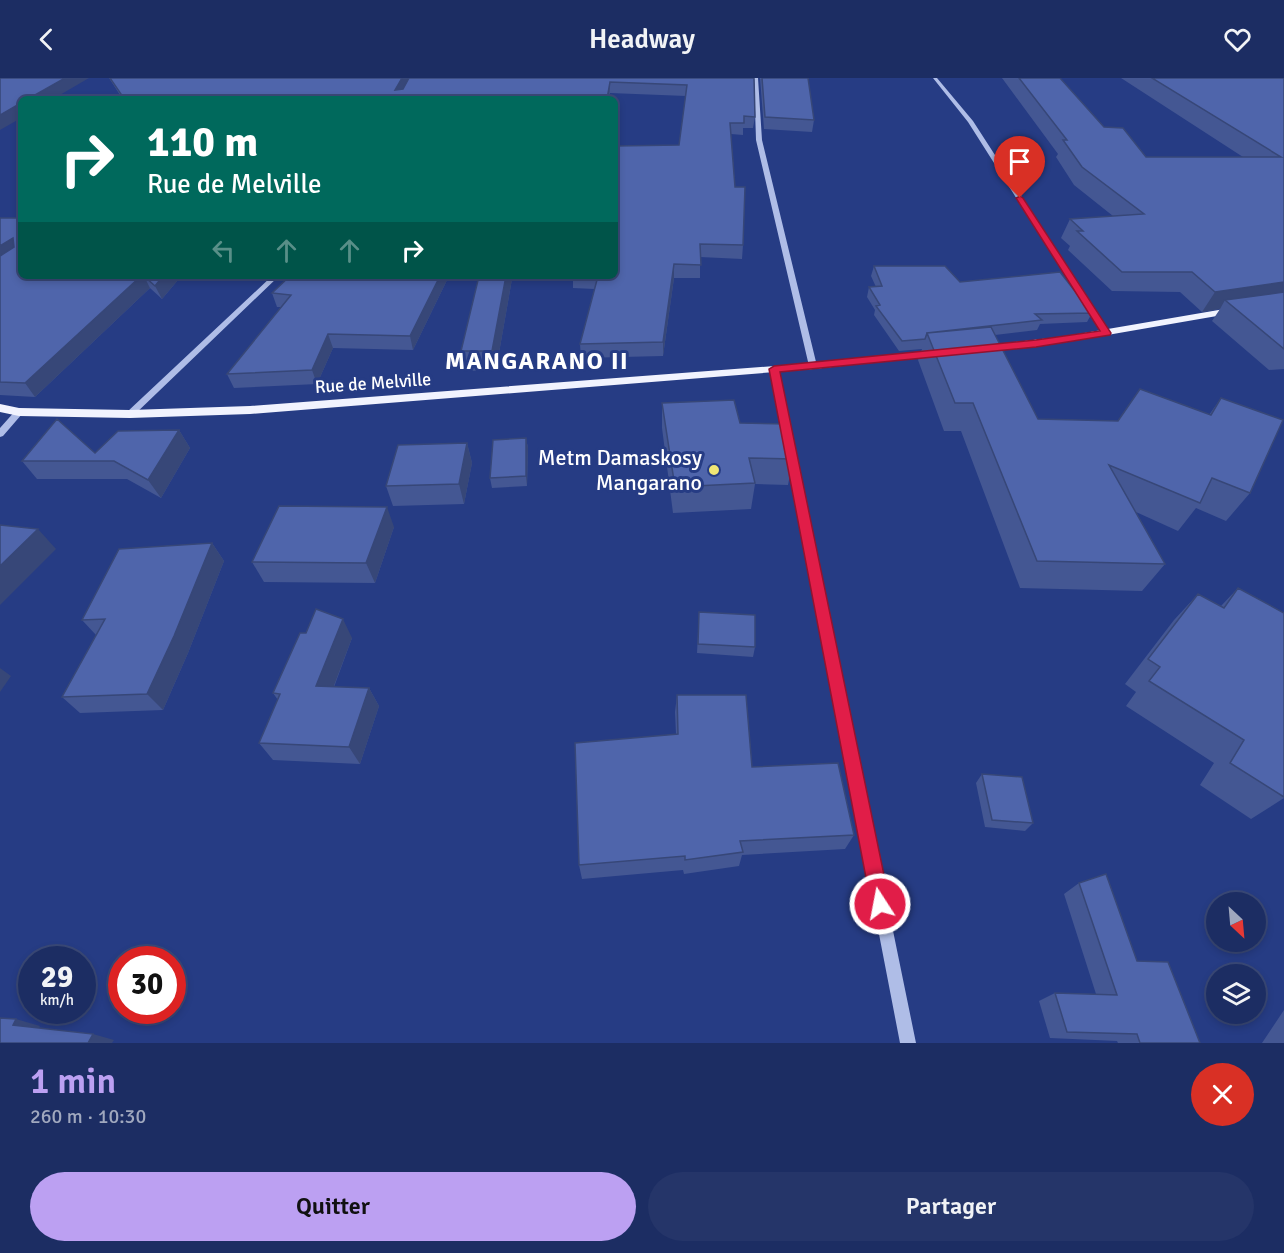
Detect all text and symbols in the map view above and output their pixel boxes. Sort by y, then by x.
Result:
icon: back [30,23,63,56]
text: Headway [589,23,695,56]
icon: heart [1221,23,1254,56]
text: 110 m [147,117,258,168]
icon: right [48,120,126,198]
pin [994,136,1045,198]
icon: arrive [1003,145,1036,178]
text: Rue de Melville [147,168,322,201]
icon: left [207,234,240,267]
icon: ahead [270,234,303,267]
icon: ahead [333,234,366,267]
icon: right [396,234,429,267]
district label: MANGARANO II [445,346,629,376]
street label: Rue de Melville [314,368,432,398]
place label: Metm Damaskosy Mangarano [538,444,703,496]
marker: Metm Damaskosy Mangarano [707,463,721,477]
position arrow [848,872,912,936]
north arrow [1206,892,1266,952]
map controls [1206,892,1266,1024]
speed limit sign: 30 [108,946,186,1024]
text: 29 [41,959,73,996]
button: layers [1206,964,1266,1024]
text: km/h [40,991,74,1009]
text: 1 min [30,1059,116,1104]
button: close [1191,1063,1254,1126]
text: 260 m · 10:30 [30,1104,146,1129]
button: Quitter [30,1172,636,1241]
button: Partager [648,1172,1254,1241]

